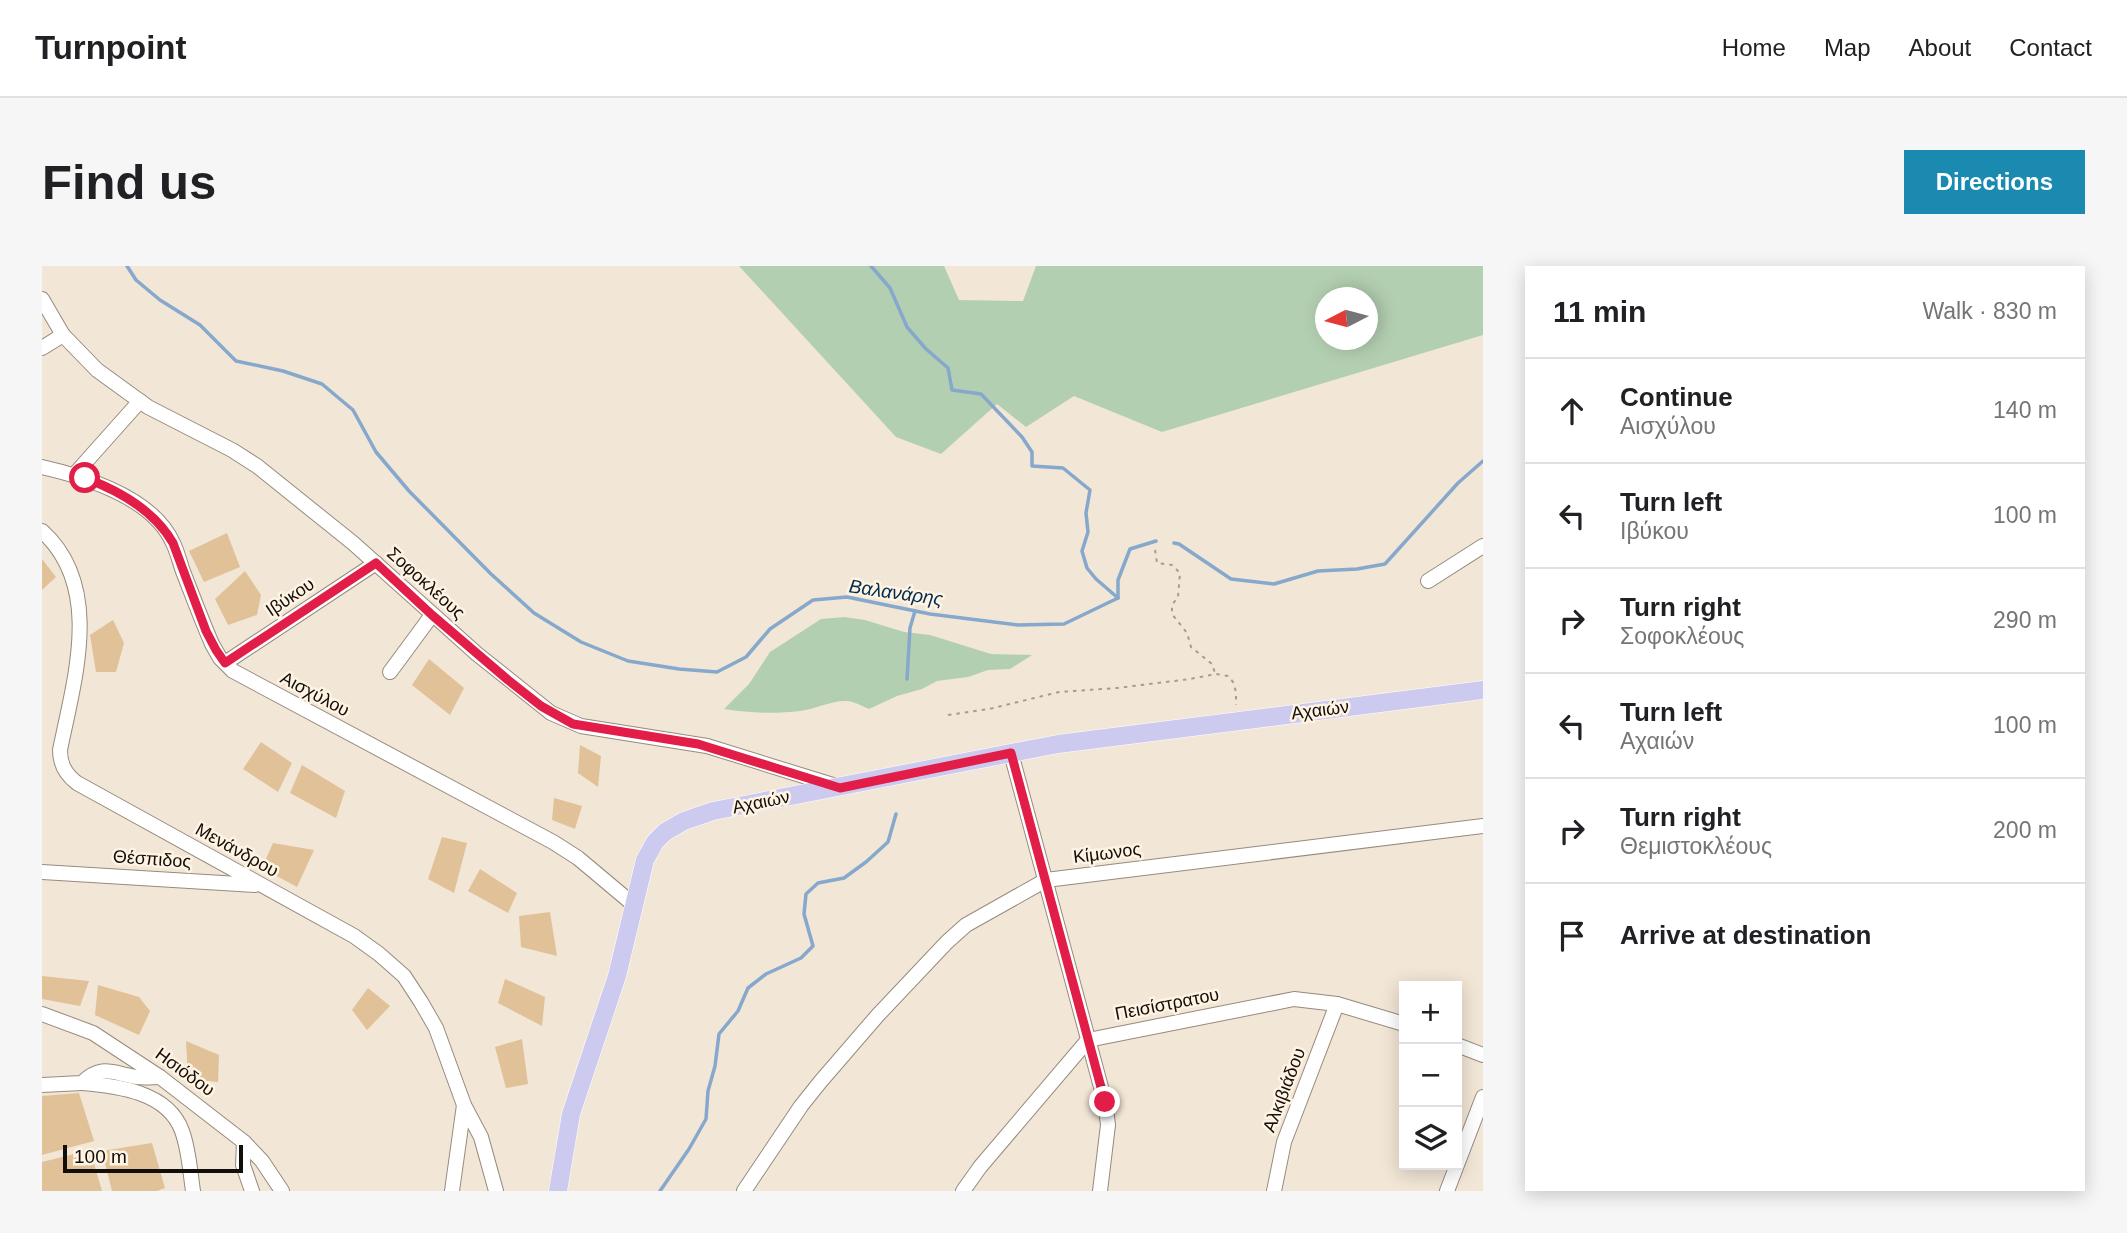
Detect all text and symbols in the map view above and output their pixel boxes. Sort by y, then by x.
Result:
text: Turnpoint [35,29,187,66]
text: Home [1722,34,1786,61]
text: Map [1824,34,1871,61]
text: About [1909,34,1971,61]
text: Contact [2009,34,2092,61]
button: Directions [1904,150,2085,214]
text: Find us [42,155,216,209]
north arrow [1315,287,1378,350]
text: 11 min [1553,295,1646,328]
text: Walk · 830 m [1922,298,2057,324]
text: Continue [1620,382,1733,412]
icon: ahead [1553,392,1591,430]
text: 140 m [1993,397,2057,423]
text: Αισχύλου [1620,413,1716,439]
route start [69,462,100,493]
text: Turn left [1620,487,1722,517]
icon: left [1553,497,1591,535]
text: 100 m [1993,502,2057,528]
text: Ιβύκου [1620,518,1689,544]
street label: Σοφοκλέους [383,543,469,623]
street label: Ιβύκου [262,574,318,620]
water label: Βαλανάρης [848,576,945,610]
text: Turn right [1620,592,1741,622]
icon: right [1553,602,1591,640]
text: 290 m [1993,607,2057,633]
text: Σοφοκλέους [1620,623,1744,649]
street label: Αισχύλου [277,668,353,720]
street label: Αχαιών [1290,697,1350,723]
text: Turn left [1620,697,1722,727]
icon: left [1553,707,1591,745]
text: 100 m [1993,712,2057,738]
text: Αχαιών [1620,728,1694,754]
street label: Αχαιών [731,787,791,817]
text: Turn right [1620,802,1741,832]
icon: right [1553,812,1591,850]
text: 200 m [1993,817,2057,843]
street label: Μενάνδρου [192,819,282,881]
text: Θεμιστοκλέους [1620,833,1772,859]
street label: Κίμωνος [1072,839,1142,867]
street label: Θέσπιδος [112,846,192,872]
icon: arrive [1553,917,1591,955]
text: Arrive at destination [1620,920,1871,950]
map controls [1399,981,1462,1170]
button: + [1399,981,1462,1044]
street label: Πεισίστρατου [1113,984,1221,1024]
street label: Ησιόδου [152,1044,218,1100]
button: − [1399,1044,1462,1107]
street label: Αλκιβιάδου [1259,1045,1309,1135]
route end [1089,1086,1120,1117]
button: layers [1399,1107,1462,1170]
scale bar [63,1142,243,1174]
text: 100 m [74,1146,127,1167]

